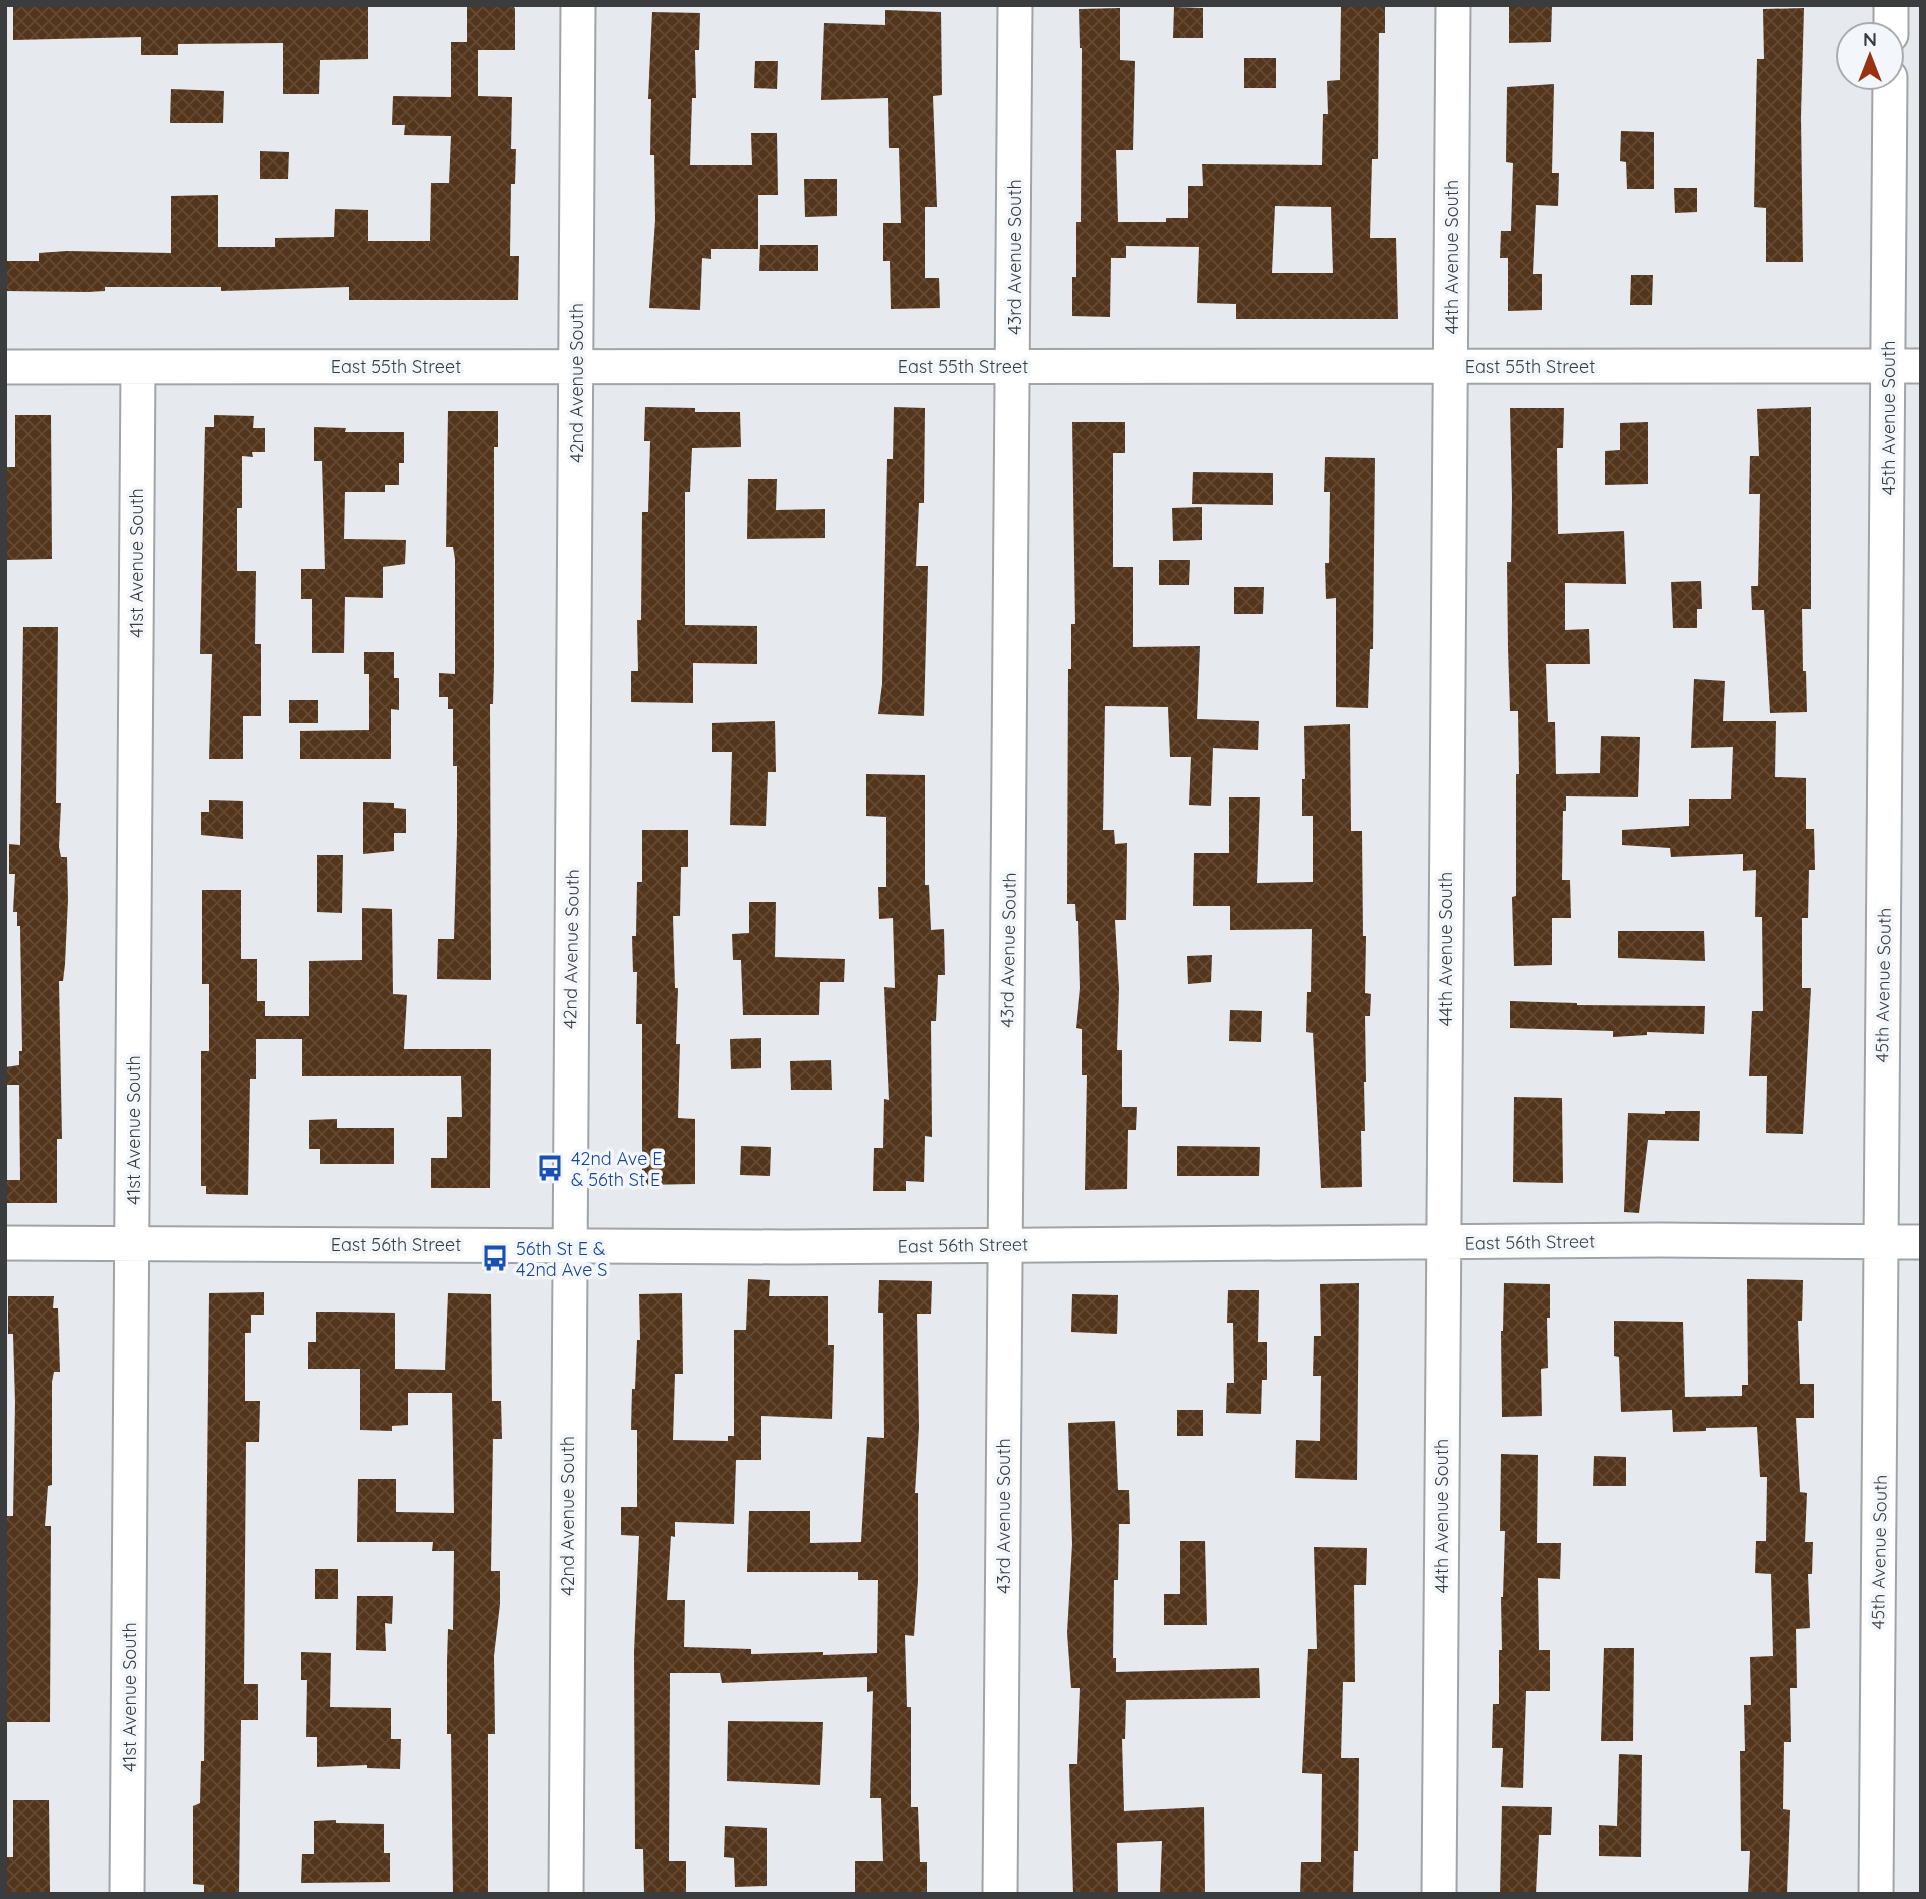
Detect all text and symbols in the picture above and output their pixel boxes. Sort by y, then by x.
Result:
north arrow [1835,21,1905,91]
text: N [1863,27,1877,51]
street label: 43rd Avenue South [1003,179,1026,335]
street label: 44th Avenue South [1440,180,1463,334]
street label: 42nd Avenue South [565,303,588,463]
street label: 45th Avenue South [1877,341,1900,495]
street label: East 55th Street [331,355,461,378]
street label: East 55th Street [898,355,1028,378]
street label: East 55th Street [1465,355,1595,378]
street label: 41st Avenue South [125,488,148,638]
street label: 42nd Avenue South [558,869,584,1029]
street label: 43rd Avenue South [995,872,1021,1028]
street label: 44th Avenue South [1434,872,1457,1026]
street label: 45th Avenue South [1870,907,1896,1063]
street label: 41st Avenue South [122,1055,145,1205]
place label: 42nd Ave E & 56th St E [571,1147,663,1191]
bus stop icon: 42nd Ave E & 56th St E [535,1153,565,1183]
street label: East 56th Street [1465,1229,1595,1255]
street label: East 56th Street [898,1232,1028,1258]
street label: East 56th Street [331,1233,461,1256]
place label: 56th St E & 42nd Ave S [516,1237,607,1281]
bus stop icon: 56th St E & 42nd Ave S [480,1243,510,1273]
street label: 42nd Avenue South [556,1436,579,1596]
street label: 43rd Avenue South [992,1438,1015,1594]
street label: 44th Avenue South [1430,1439,1453,1593]
street label: 45th Avenue South [1866,1474,1892,1630]
street label: 41st Avenue South [118,1622,141,1772]

